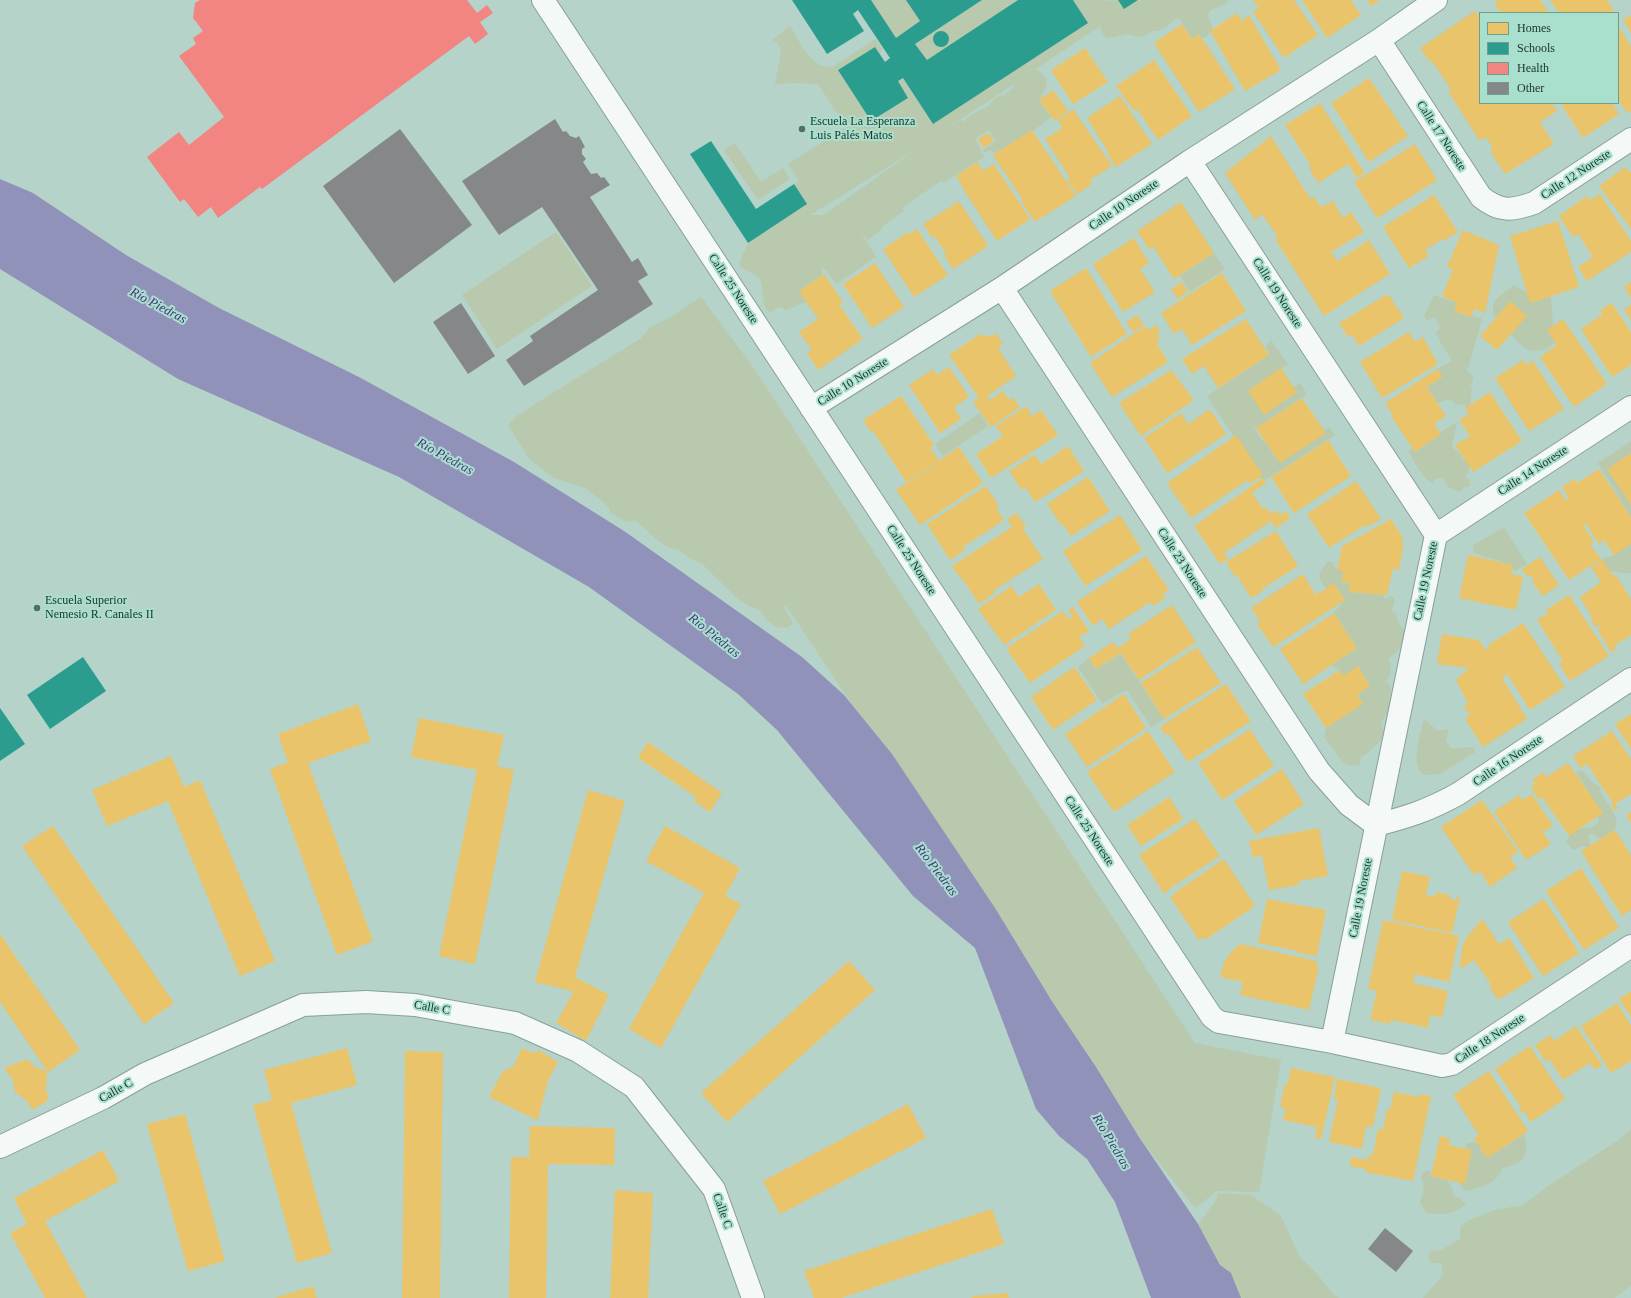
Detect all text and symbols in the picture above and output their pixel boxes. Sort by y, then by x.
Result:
legend [1479,12,1619,104]
text: Homes [1517,21,1551,35]
text: Schools [1517,41,1555,55]
text: Health [1517,61,1549,75]
text: Other [1517,81,1544,95]
street label: Calle 17 Noreste [1413,98,1469,174]
place label: Escuela La Esperanza Luis Palés Matos [810,115,915,143]
marker: Escuela La Esperanza Luis Palés Matos [797,124,807,134]
street label: Calle 12 Noreste [1538,147,1614,203]
street label: Calle 10 Noreste [1087,176,1161,234]
street label: Calle 25 Noreste [705,251,761,327]
street label: Calle 19 Noreste [1249,255,1305,331]
water label: Río Piedras [127,285,189,327]
street label: Calle 10 Noreste [815,355,891,409]
water label: Río Piedras [414,435,476,479]
street label: Calle 14 Noreste [1495,443,1571,499]
street label: Calle 25 Noreste [883,522,939,598]
street label: Calle 23 Noreste [1154,525,1210,601]
street label: Calle 19 Noreste [1411,540,1441,622]
place label: Escuela Superior Nemesio R. Canales II [45,594,154,622]
marker: Escuela Superior Nemesio R. Canales II [32,603,42,613]
water label: Río Piedras [685,611,743,661]
street label: Calle 16 Noreste [1471,732,1545,790]
street label: Calle 25 Noreste [1061,793,1117,869]
water label: Río Piedras [911,841,961,899]
street label: Calle 19 Noreste [1346,857,1376,939]
street label: Calle C [413,998,451,1018]
street label: Calle 18 Noreste [1452,1011,1528,1067]
street label: Calle C [97,1076,135,1106]
water label: Río Piedras [1088,1112,1134,1172]
street label: Calle C [709,1191,735,1231]

